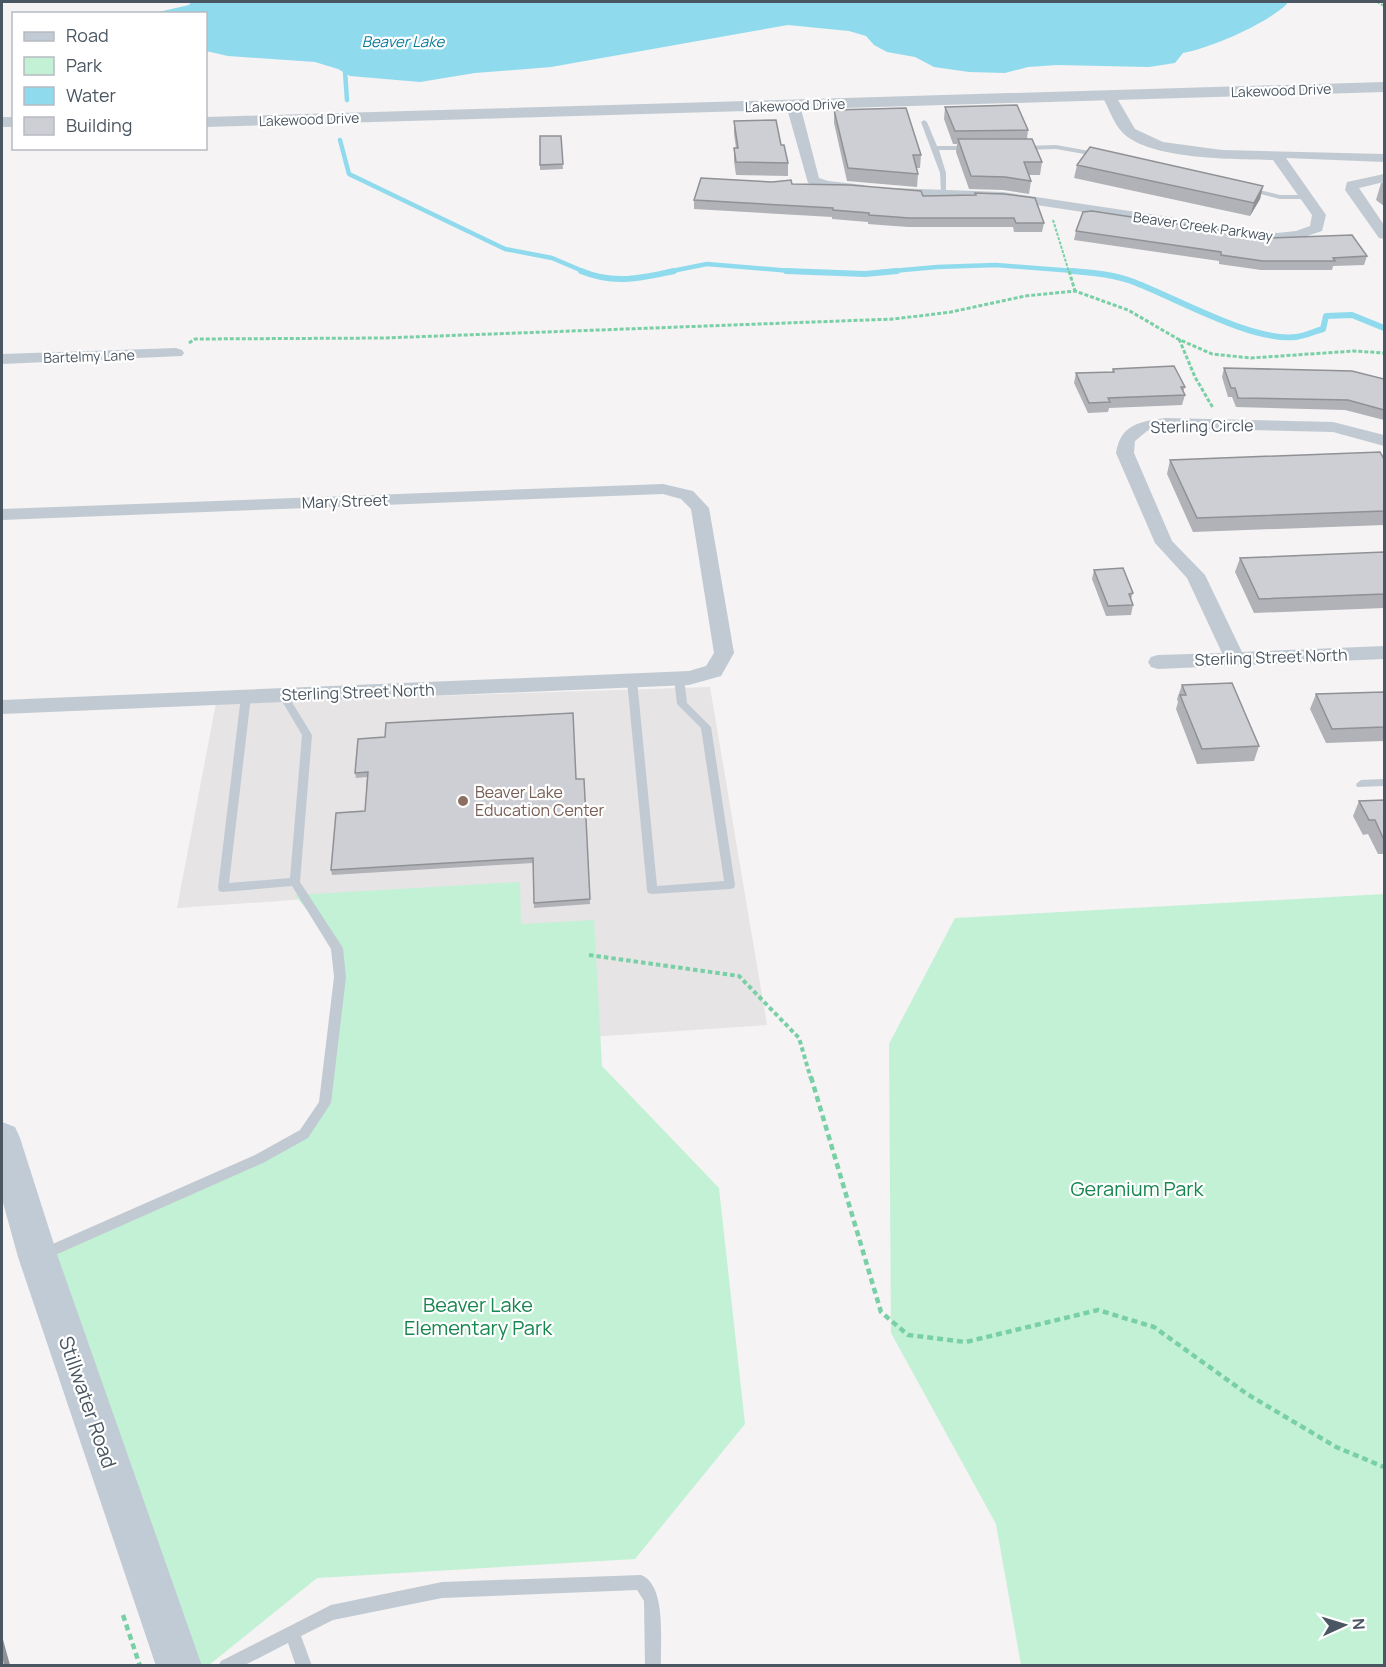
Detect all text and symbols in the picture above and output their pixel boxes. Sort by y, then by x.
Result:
legend [12,12,207,150]
text: Road [66,23,109,47]
water label: Beaver Lake [362,31,445,52]
text: Park [66,53,103,77]
street label: Lakewood Drive [1230,79,1332,101]
text: Water [66,83,116,107]
street label: Lakewood Drive [744,94,846,116]
street label: Lakewood Drive [258,108,360,130]
text: Building [66,113,132,137]
street label: Beaver Creek Parkway [1132,207,1275,245]
street label: Bartelmy Lane [43,345,135,367]
street label: Sterling Circle [1150,414,1254,438]
street label: Mary Street [301,488,389,514]
street label: Sterling Street North [1194,643,1348,671]
street label: Sterling Street North [281,678,435,706]
place label: Beaver Lake Education Center [475,781,605,821]
marker: Beaver Lake Education Center [456,794,470,808]
park label: Geranium Park [1071,1175,1205,1202]
park label: Beaver Lake Elementary Park [404,1291,553,1341]
street label: Stillwater Road [53,1332,123,1472]
north arrow [1314,1595,1374,1655]
text: N [1348,1617,1370,1630]

